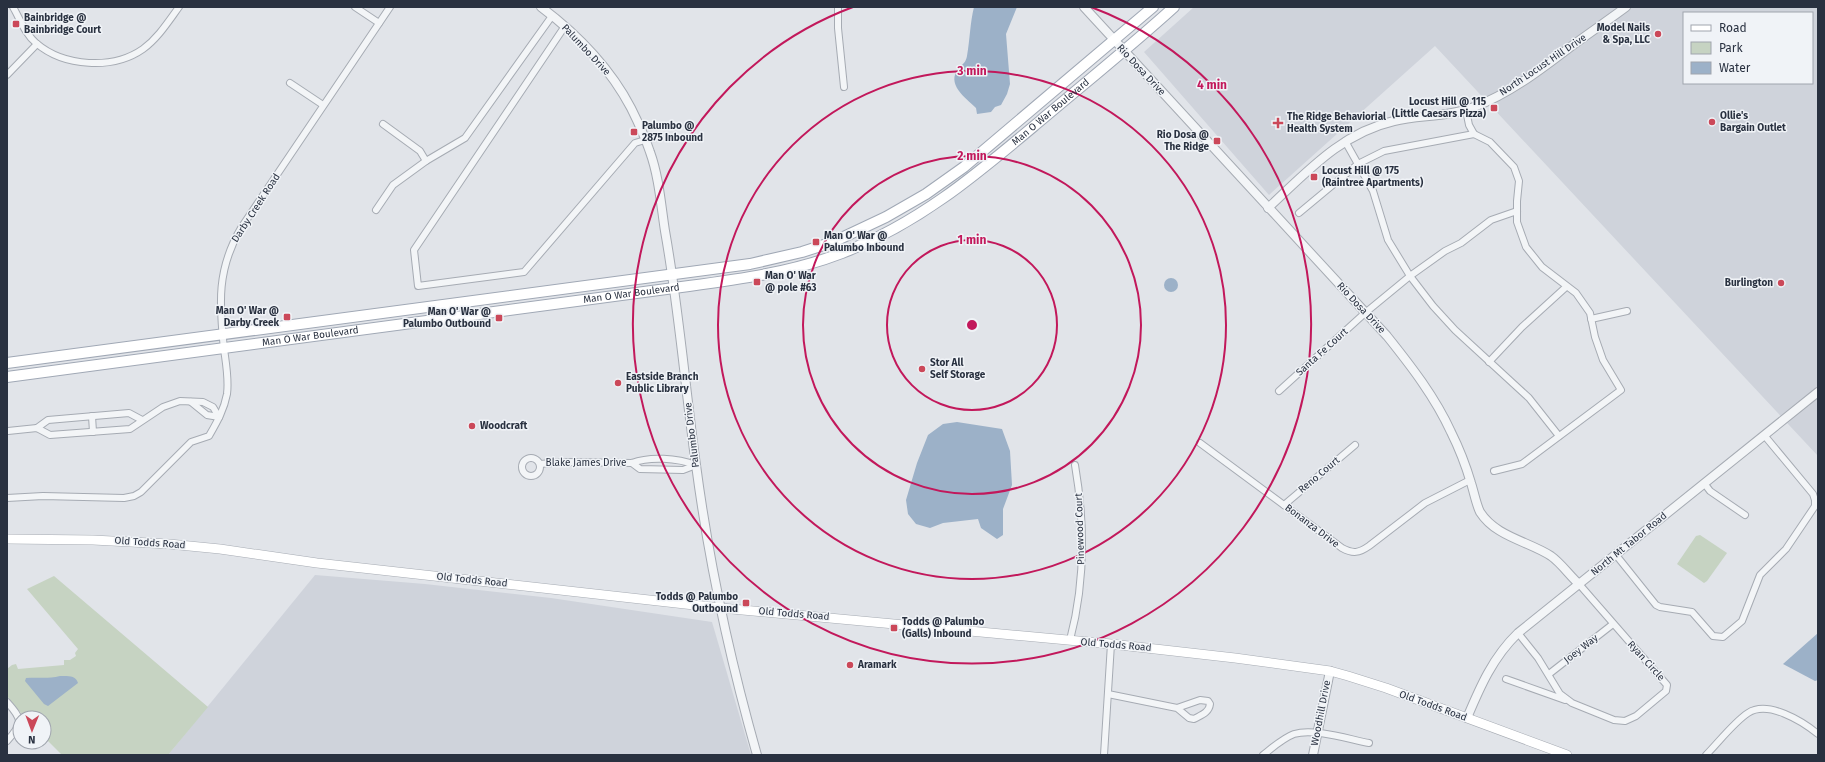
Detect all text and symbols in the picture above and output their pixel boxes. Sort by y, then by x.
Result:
place label: Bainbridge @ Bainbridge Court [24,12,101,36]
legend [1683,12,1813,84]
marker: Bainbridge @ Bainbridge Court [11,19,21,29]
text: Road [1719,21,1747,35]
street label: Palumbo Drive [559,22,613,78]
place label: Model Nails & Spa, LLC [1597,22,1650,46]
marker: Model Nails & Spa, LLC [1653,29,1663,39]
street label: North Locust Hill Drive [1497,31,1589,99]
text: Park [1719,41,1743,55]
street label: Rio Dosa Drive [1114,42,1168,98]
text: Water [1719,61,1751,75]
text: 3 min [956,64,987,78]
street label: Man O War Boulevard [1009,76,1092,148]
text: 4 min [1197,78,1227,92]
place label: Locust Hill @ 115 (Little Caesars Pizza) [1392,96,1487,120]
marker: Locust Hill @ 115 (Little Caesars Pizza) [1489,103,1499,113]
place label: Ollie's Bargain Outlet [1720,110,1786,134]
place label: The Ridge Behaviorial Health System [1287,111,1386,135]
marker: The Ridge Behaviorial Health System [1272,117,1284,129]
marker: Ollie's Bargain Outlet [1707,117,1717,127]
place label: Palumbo @ 2875 Inbound [642,120,703,144]
marker: Palumbo @ 2875 Inbound [629,127,639,137]
place label: Rio Dosa @ The Ridge [1157,129,1209,153]
marker: Rio Dosa @ The Ridge [1212,136,1222,146]
text: 2 min [957,149,987,163]
place label: Locust Hill @ 175 (Raintree Apartments) [1322,165,1424,189]
street label: Darby Creek Road [229,171,283,245]
marker: Locust Hill @ 175 (Raintree Apartments) [1309,172,1319,182]
place label: Man O' War @ Palumbo Inbound [824,230,904,254]
text: 1 min [958,233,986,247]
marker: Man O' War @ Palumbo Inbound [811,237,821,247]
place label: Man O' War @ pole #63 [765,270,817,294]
marker: Man O' War @ pole #63 [752,277,762,287]
place label: Burlington [1725,277,1773,289]
marker: Burlington [1776,278,1786,288]
street label: Rio Dosa Drive [1334,280,1388,336]
street label: Man O War Boulevard [583,281,680,306]
place label: Man O' War @ Darby Creek [216,305,279,329]
place label: Man O' War @ Palumbo Outbound [403,306,491,330]
marker: Man O' War @ Darby Creek [282,312,292,322]
marker: Man O' War @ Palumbo Outbound [494,313,504,323]
centre of rings [965,318,979,332]
street label: Man O War Boulevard [261,324,359,349]
street label: Santa Fe Court [1294,325,1351,378]
place label: Stor All Self Storage [930,357,986,381]
marker: Stor All Self Storage [917,364,927,374]
place label: Eastside Branch Public Library [626,371,699,395]
marker: Eastside Branch Public Library [613,378,623,388]
street label: Palumbo Drive [682,402,702,468]
place label: Woodcraft [480,420,528,432]
marker: Woodcraft [467,421,477,431]
street label: Reno Court [1296,454,1342,496]
street label: Blake James Drive [546,457,626,469]
street label: Pinewood Court [1073,492,1087,565]
street label: Bonanza Drive [1282,502,1342,550]
street label: North Mt Tabor Road [1589,510,1669,578]
street label: Old Todds Road [114,535,186,551]
street label: Old Todds Road [436,570,508,590]
place label: Todds @ Palumbo Outbound [656,591,738,615]
marker: Todds @ Palumbo Outbound [741,598,751,608]
street label: Old Todds Road [758,605,830,623]
place label: Todds @ Palumbo (Galls) Inbound [902,616,984,640]
marker: Todds @ Palumbo (Galls) Inbound [889,623,899,633]
street label: Joey Way [1562,632,1601,666]
street label: Old Todds Road [1080,636,1152,654]
street label: Ryan Circle [1625,638,1667,684]
place label: Aramark [857,659,897,671]
marker: Aramark [845,660,855,670]
street label: Woodhill Drive [1309,679,1333,747]
street label: Old Todds Road [1397,688,1469,724]
north arrow [12,710,52,750]
text: N [28,733,36,746]

